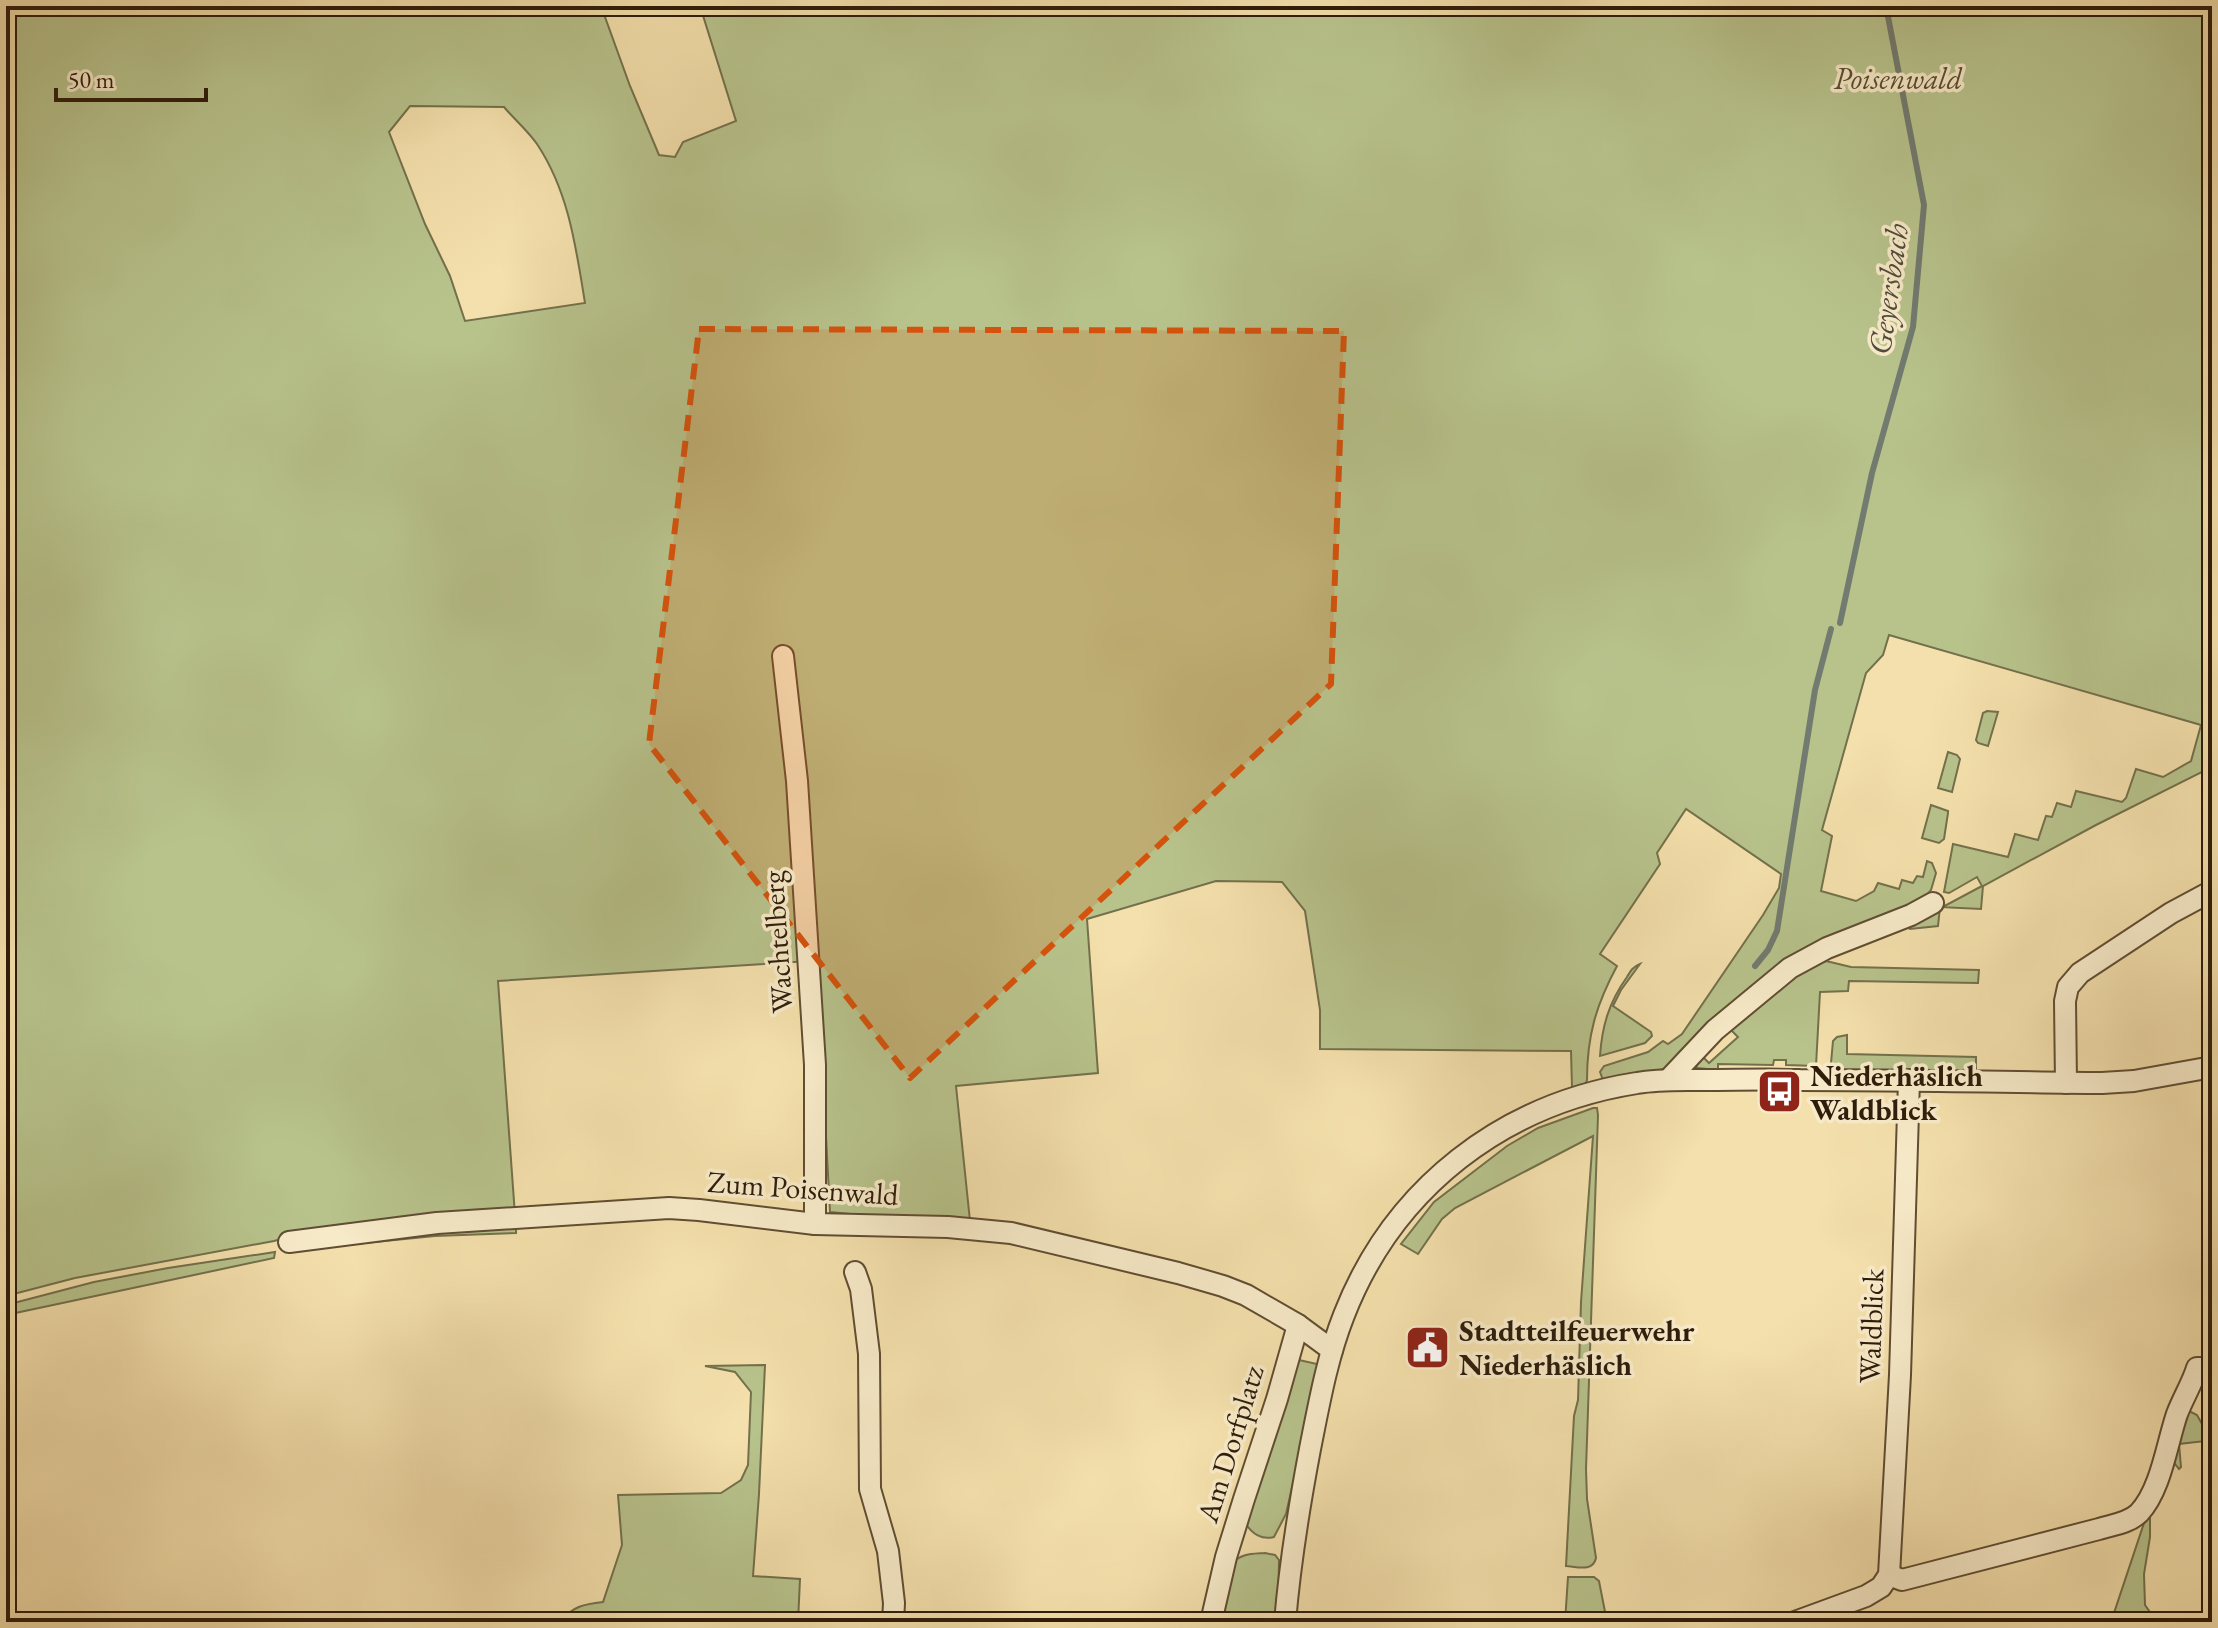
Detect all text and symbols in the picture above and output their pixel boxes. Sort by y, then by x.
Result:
scale bar [56,52,206,102]
park label: Poisenwald [1834,59,1963,98]
text: 50 m [68,64,115,95]
water label: Geyersbach [1858,220,1918,357]
street label: Wachtelberg [753,869,801,1015]
place label: Niederhäslich Waldblick [1810,1056,1983,1129]
bus stop icon: Niederhäslich Waldblick [1755,1068,1803,1116]
street label: Zum Poisenwald [706,1162,901,1214]
street label: Waldblick [1850,1267,1893,1384]
place label: Stadtteilfeuerwehr Niederhäslich [1459,1311,1695,1384]
public building icon: Stadtteilfeuerwehr Niederhäslich [1404,1323,1452,1371]
street label: Am Dorfplatz [1187,1360,1273,1528]

